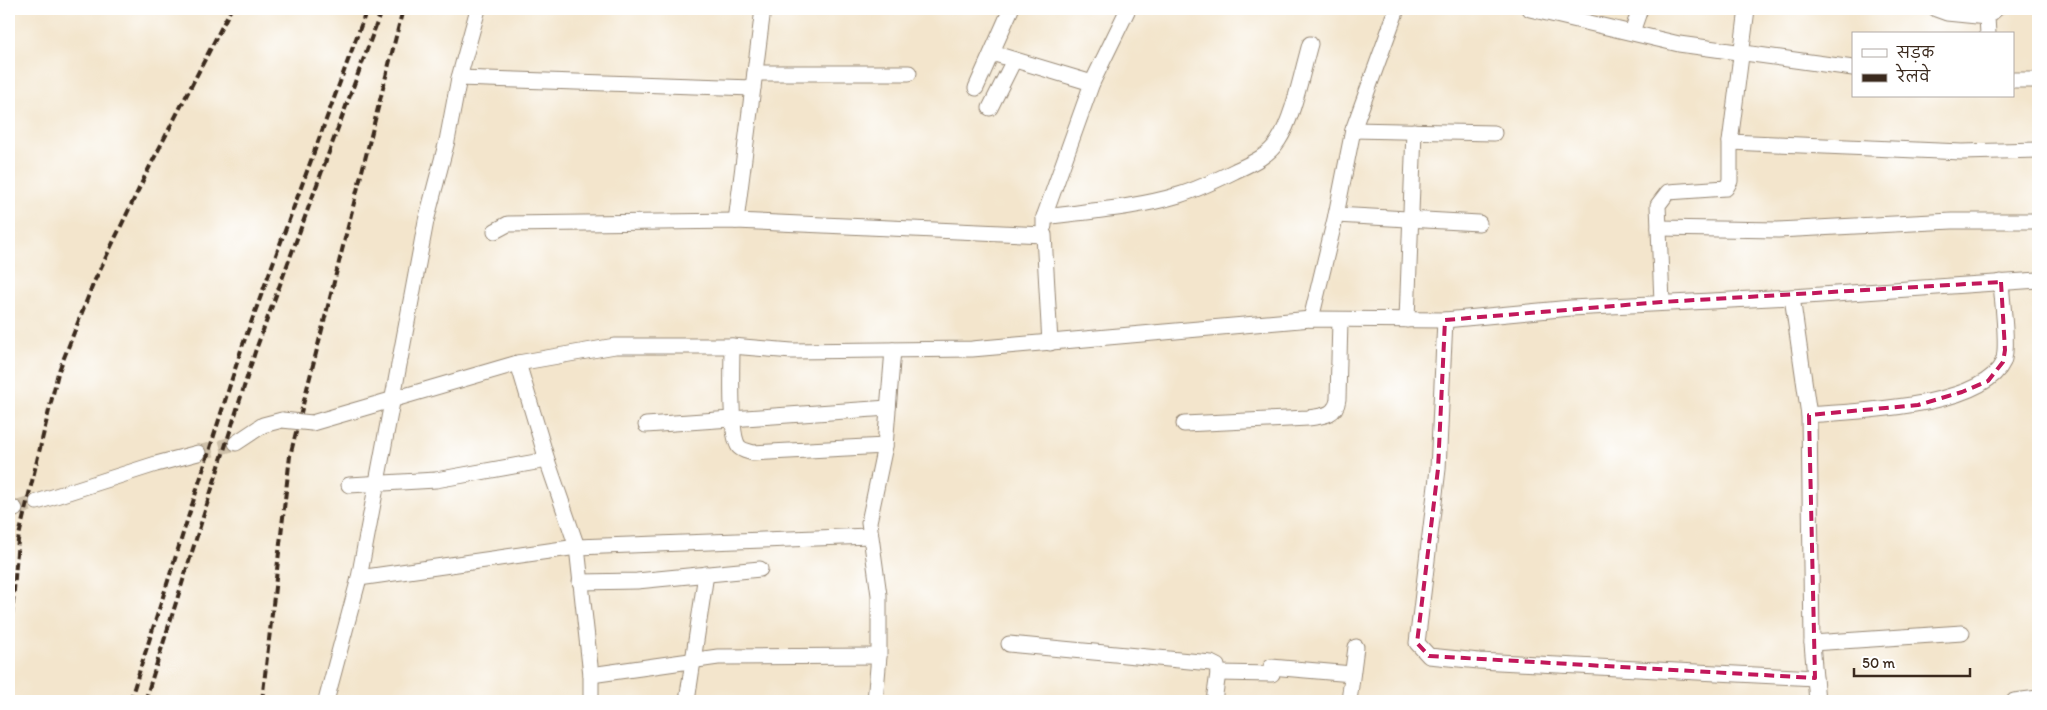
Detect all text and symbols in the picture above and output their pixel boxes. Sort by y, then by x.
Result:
legend [1852,32,2014,98]
text: सड़क [1896,44,1935,63]
text: रेलवे [1895,63,1931,86]
scale bar [1854,645,1971,677]
text: 50 m [1862,654,1895,672]

